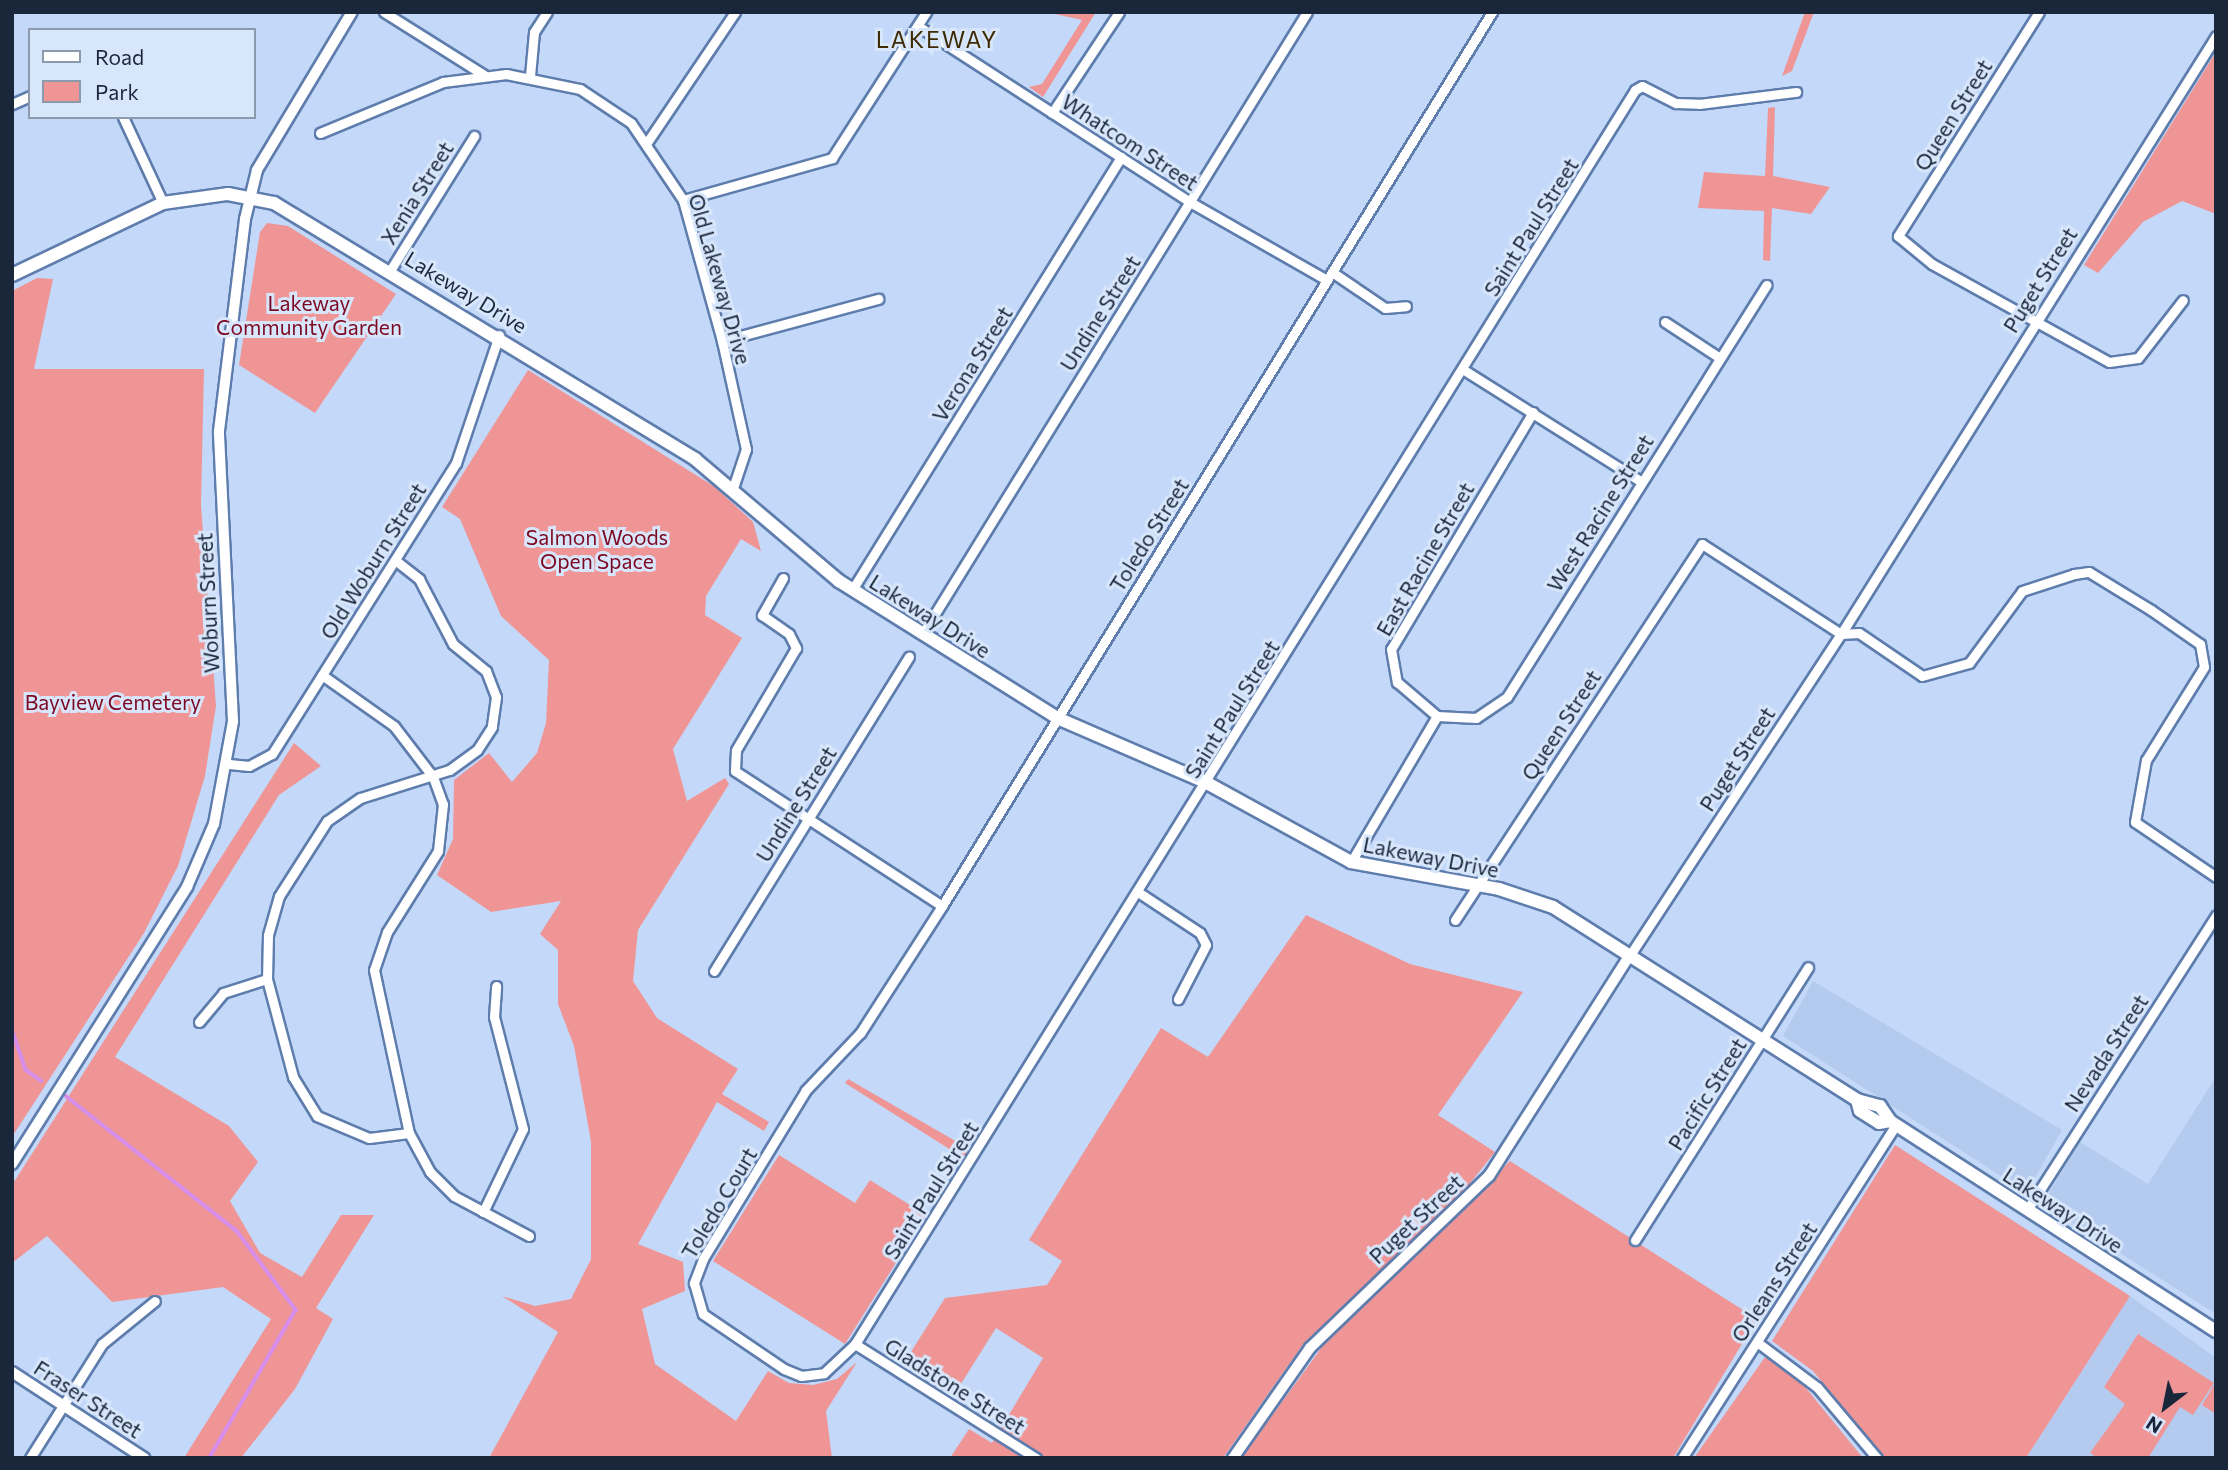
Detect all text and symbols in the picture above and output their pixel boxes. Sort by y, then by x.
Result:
district label: LAKEWAY [877,25,997,53]
legend [28,28,256,119]
text: Road [95,44,144,69]
street label: Queen Street [1909,55,1997,175]
text: Park [95,79,139,104]
street label: Whatcom Street [1057,89,1203,195]
street label: Xenia Street [375,137,459,249]
street label: Saint Paul Street [1478,153,1584,301]
street label: Old Lakeway Drive [684,191,756,367]
street label: Puget Street [1998,223,2082,337]
street label: Lakeway Drive [401,246,531,338]
street label: Undine Street [1055,251,1145,375]
park label: Lakeway Community Garden [216,290,402,340]
street label: Verona Street [927,302,1017,426]
street label: West Racine Street [1542,430,1658,596]
street label: Toledo Street [1104,474,1194,596]
street label: Old Woburn Street [315,478,431,644]
street label: East Racine Street [1371,478,1479,640]
park label: Salmon Woods Open Space [526,524,668,574]
street label: Woburn Street [192,532,224,674]
street label: Lakeway Drive [865,569,995,663]
street label: Saint Paul Street [1179,635,1285,783]
street label: Queen Street [1516,665,1606,785]
park label: Bayview Cemetery [25,689,201,715]
street label: Puget Street [1694,702,1780,816]
street label: Undine Street [751,742,841,866]
street label: Lakeway Drive [1361,831,1501,883]
street label: Nevada Street [2059,990,2153,1116]
street label: Pacific Street [1663,1033,1751,1155]
street label: Saint Paul Street [878,1116,984,1264]
street label: Toledo Court [676,1143,762,1263]
street label: Lakeway Drive [1998,1162,2128,1258]
street label: Puget Street [1364,1169,1468,1269]
street label: Orleans Street [1726,1217,1822,1347]
street label: Gladstone Street [880,1333,1030,1439]
street label: Fraser Street [29,1355,147,1443]
north arrow [2130,1372,2200,1442]
text: N [2141,1412,2166,1439]

